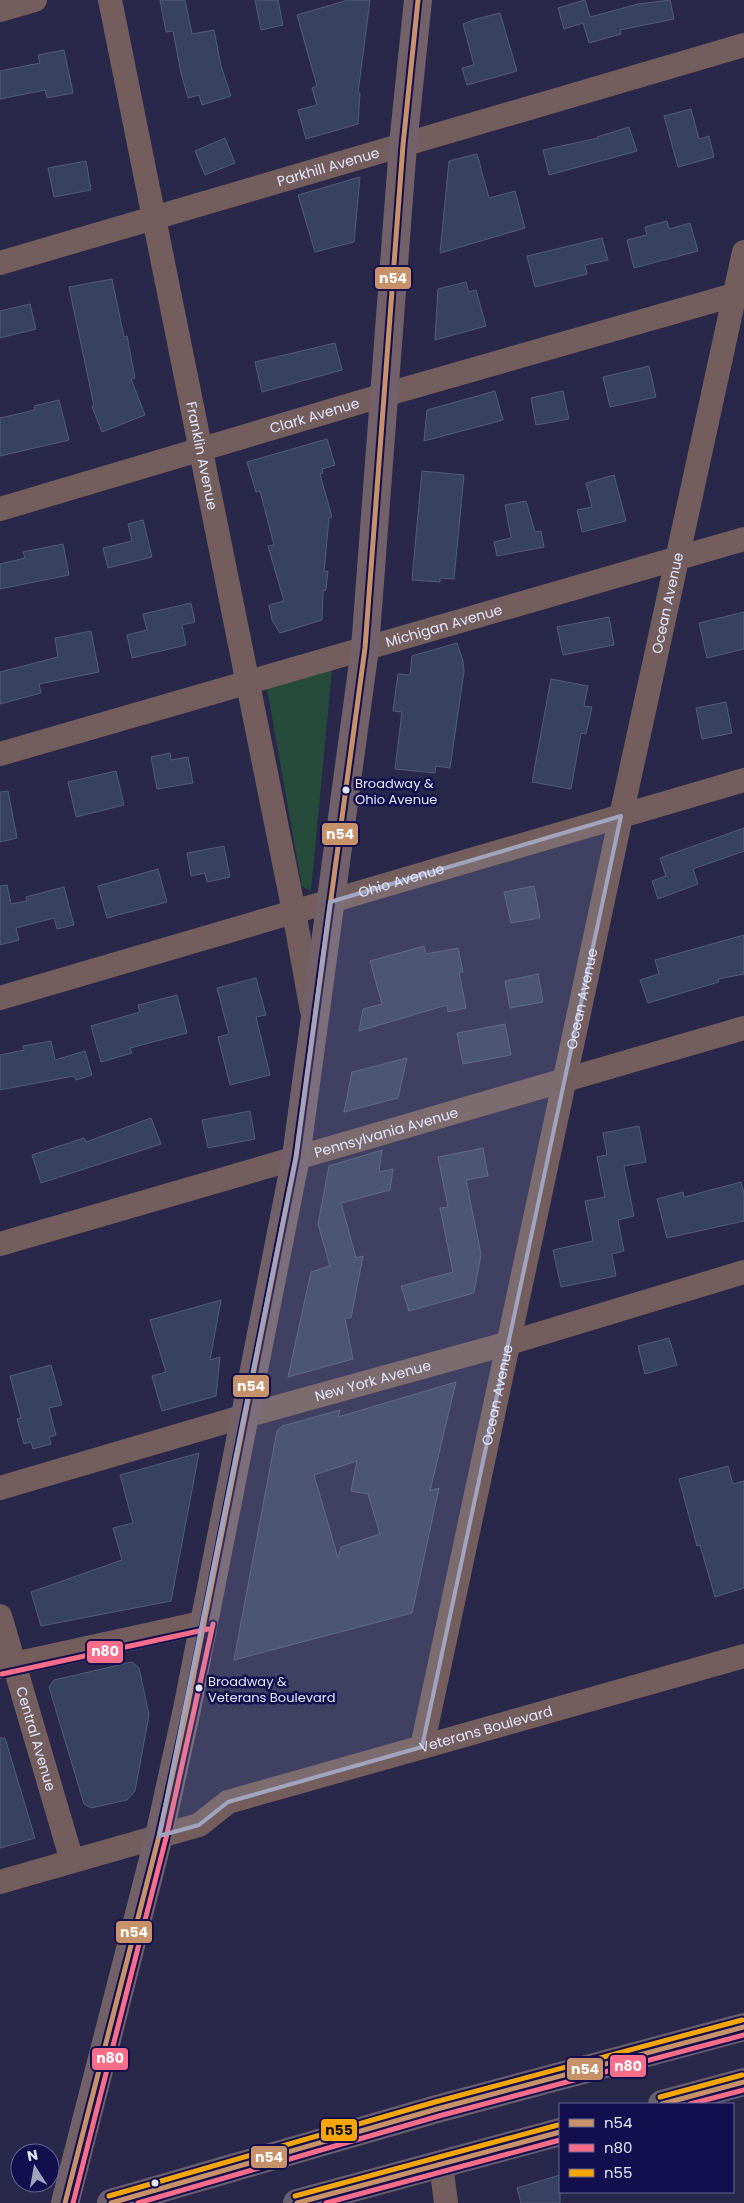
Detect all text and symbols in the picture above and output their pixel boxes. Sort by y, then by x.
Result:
street label: Parkhill Avenue [275,142,382,191]
line badge: n54 [374,266,412,290]
text: n54 [379,268,407,288]
street label: Clark Avenue [267,393,362,438]
street label: Franklin Avenue [181,400,223,512]
street label: Ocean Avenue [647,550,688,655]
street label: Michigan Avenue [383,599,505,652]
place label: Broadway & Ohio Avenue [355,774,437,809]
marker: Broadway & Ohio Avenue [341,785,351,795]
line badge: n54 [321,822,359,846]
text: n54 [326,824,354,844]
street label: Ohio Avenue [356,858,447,903]
street label: Ocean Avenue [561,946,603,1051]
street label: Pennsylvania Avenue [312,1102,461,1163]
street label: Ocean Avenue [477,1342,518,1447]
street label: New York Avenue [312,1355,434,1406]
line badge: n54 [232,1374,270,1398]
text: n54 [237,1376,265,1396]
line badge: n80 [86,1640,124,1664]
text: n80 [91,1641,119,1661]
place label: Broadway & Veterans Boulevard [208,1672,335,1707]
marker: Broadway & Veterans Boulevard [194,1683,204,1693]
street label: Central Avenue [11,1684,61,1794]
street label: Veterans Boulevard [417,1701,555,1757]
line badge: n54 [115,1920,153,1944]
text: n54 [120,1922,148,1942]
line badge: n80 [91,2047,129,2071]
text: n80 [96,2048,124,2068]
line badge: n80 [609,2054,647,2078]
text: n80 [614,2056,642,2076]
line badge: n54 [566,2057,604,2081]
text: n54 [571,2059,599,2079]
legend [559,2103,734,2193]
text: n54 [604,2112,632,2133]
line badge: n55 [320,2118,358,2142]
text: n55 [325,2120,353,2140]
text: n80 [604,2137,633,2158]
north arrow [10,2143,60,2193]
text: N [25,2144,40,2166]
line badge: n54 [250,2145,288,2169]
text: n54 [255,2147,283,2167]
text: n55 [604,2162,632,2183]
unlabelled marker [150,2178,160,2188]

